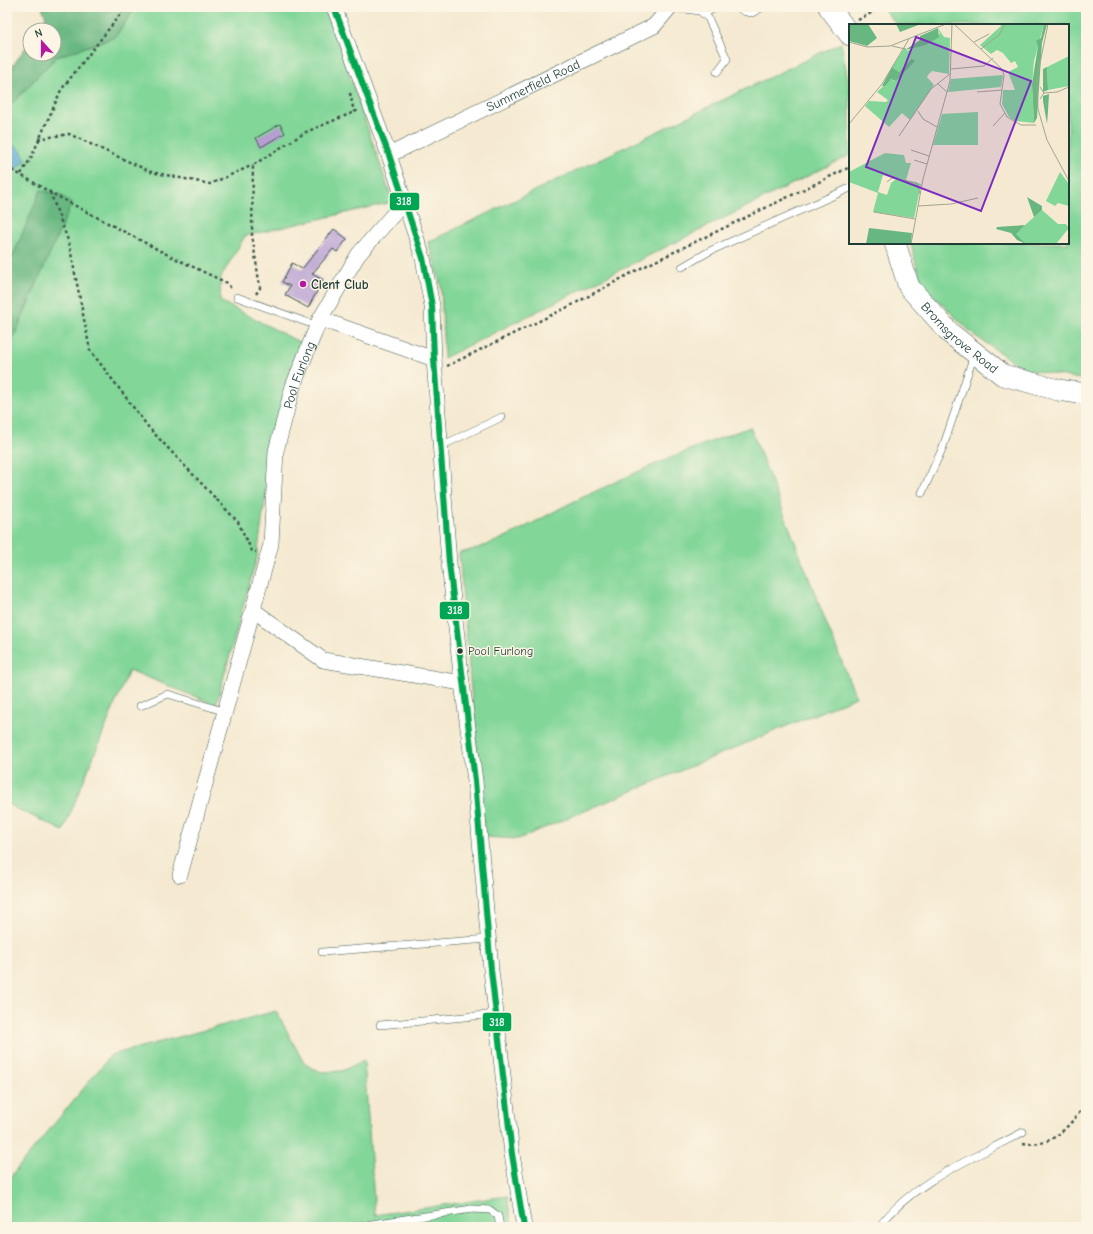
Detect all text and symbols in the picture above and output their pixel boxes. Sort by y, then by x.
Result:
north arrow [22,22,62,62]
inset map [849,24,1069,244]
text: N [33,26,44,40]
street label: Summerfield Road [484,56,582,114]
line badge: 318 [389,192,420,211]
text: 318 [396,195,412,208]
place label: Clent Club [311,277,369,292]
marker: Clent Club [298,279,308,289]
street label: Bromsgrove Road [918,299,1001,376]
street label: Pool Furlong [280,339,318,410]
line badge: 318 [439,601,470,620]
text: 318 [447,604,463,617]
place label: Pool Furlong [468,644,533,658]
marker: Pool Furlong [455,646,465,656]
line badge: 318 [482,1012,512,1032]
text: 318 [489,1016,505,1029]

